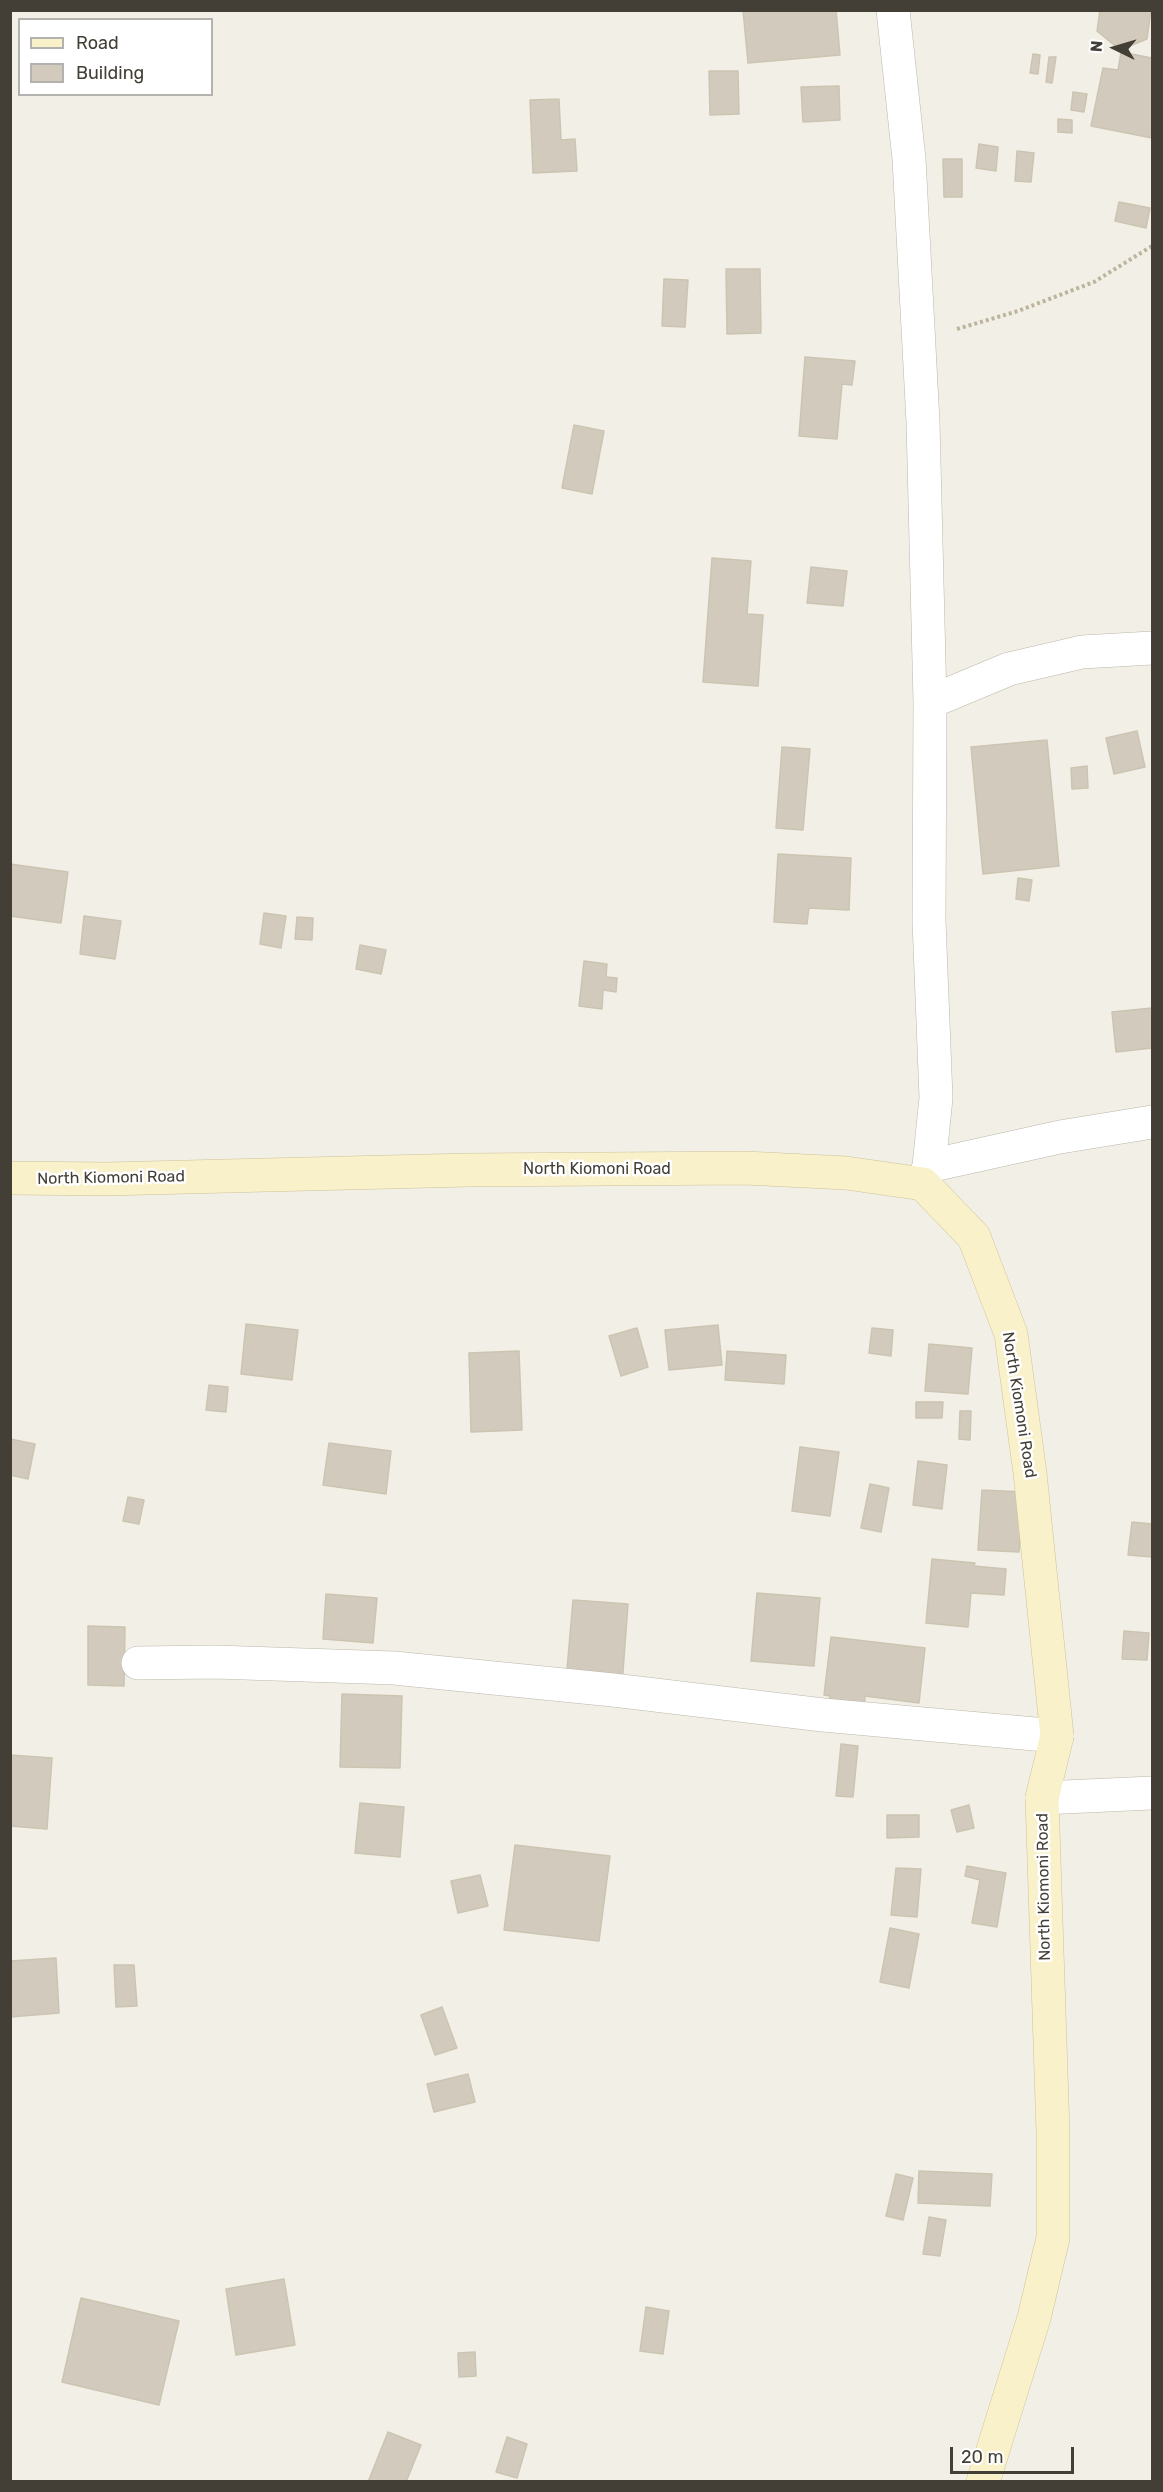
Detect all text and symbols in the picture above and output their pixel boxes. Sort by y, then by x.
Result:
legend [18,18,213,96]
north arrow [1085,18,1145,78]
text: Road [76,32,119,54]
text: N [1087,40,1107,53]
text: Building [76,62,144,84]
street label: North Kiomoni Road [523,1159,671,1179]
street label: North Kiomoni Road [37,1167,185,1189]
street label: North Kiomoni Road [998,1331,1040,1479]
street label: North Kiomoni Road [1033,1813,1055,1961]
scale bar [953,2435,1078,2473]
text: 20 m [961,2446,1003,2468]

